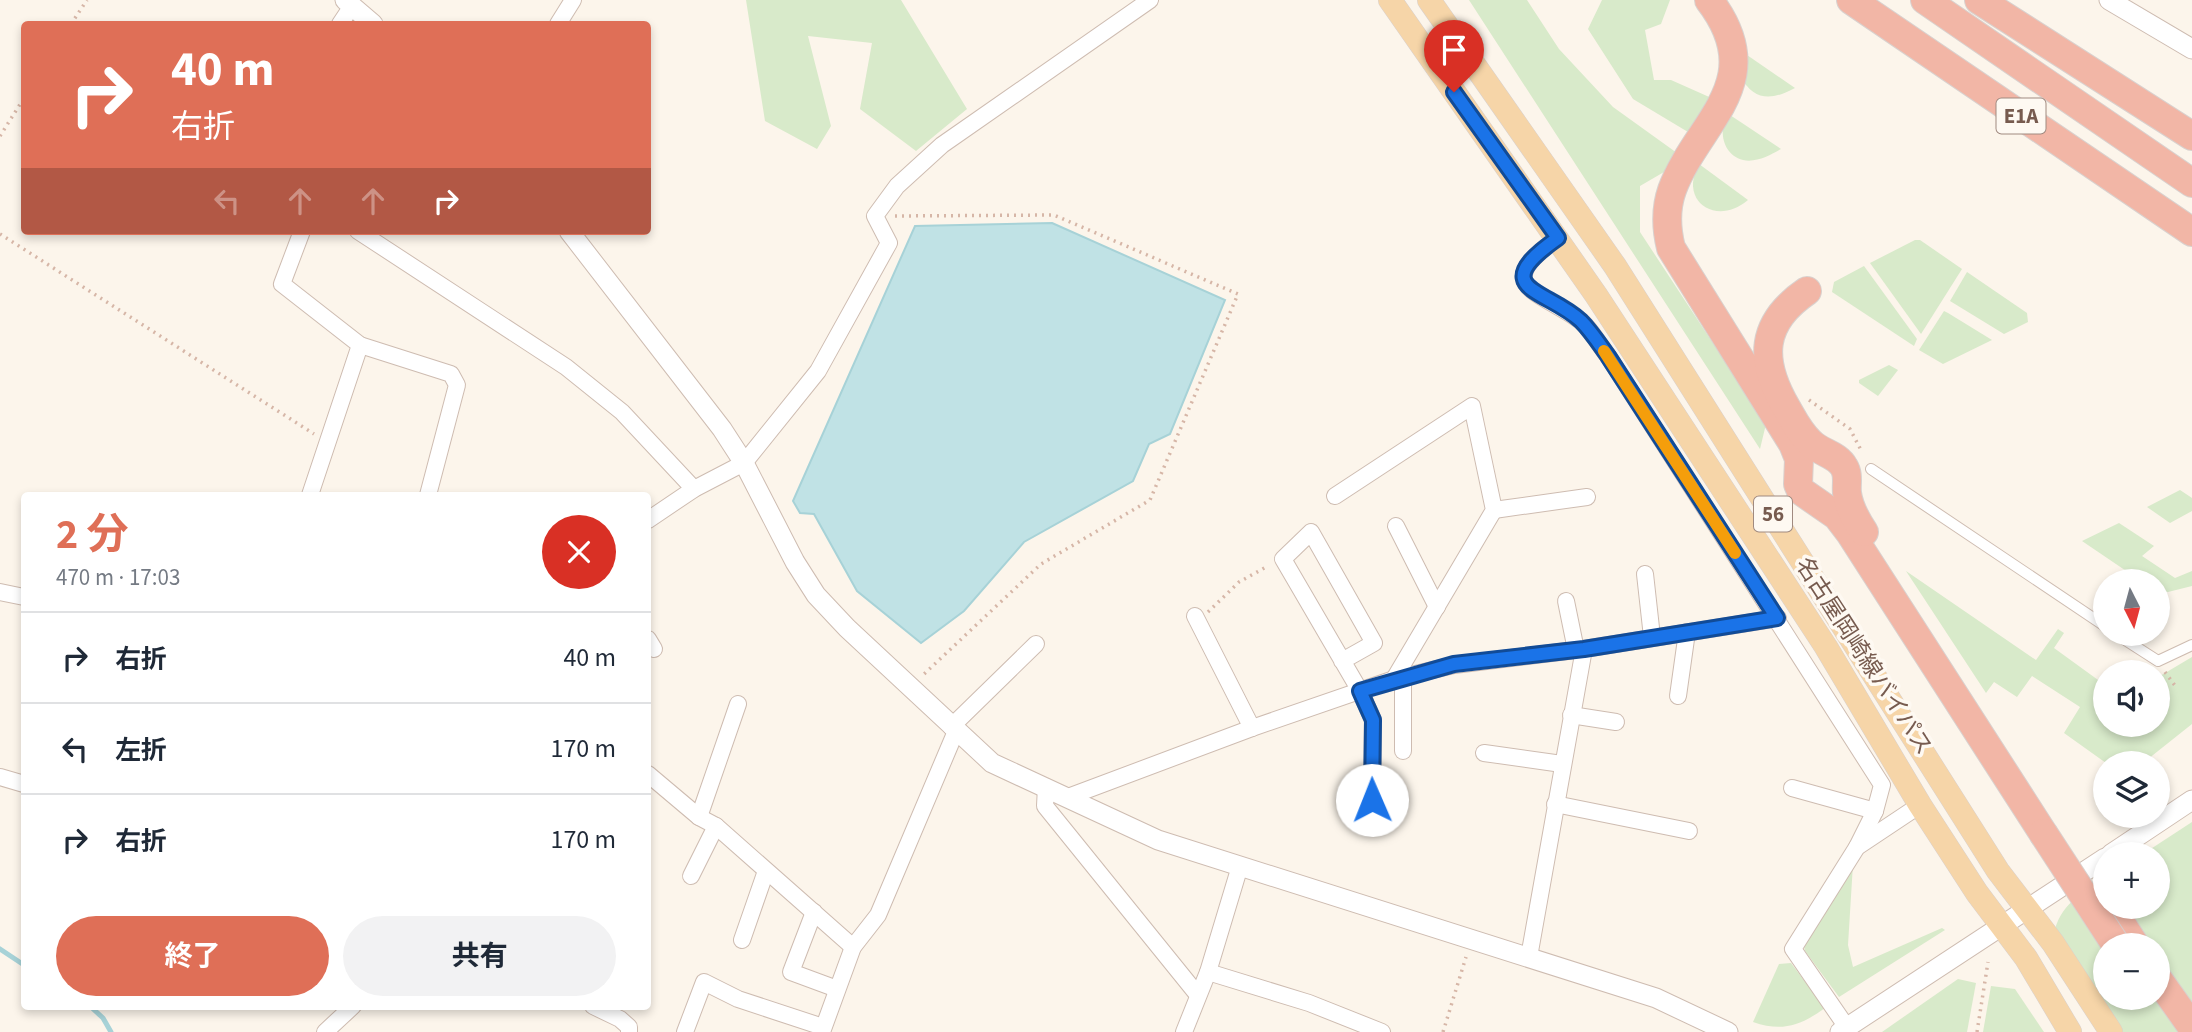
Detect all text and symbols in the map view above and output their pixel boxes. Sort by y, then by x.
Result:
pin [1424,20,1484,92]
icon: arrive [1435,31,1473,69]
text: 40 m [171,35,275,105]
icon: right [56,49,147,140]
road number: E1A [1996,99,2046,134]
text: 右折 [171,104,235,150]
icon: left [208,182,246,220]
icon: ahead [281,182,319,220]
icon: ahead [354,182,392,220]
icon: right [427,182,465,220]
road number: 56 [1754,496,1792,532]
text: 2 分 [56,505,129,565]
button: close [542,515,616,589]
street label: 名古屋岡崎線バイパス [1788,551,1940,761]
text: 470 m · 17:03 [56,561,180,594]
north arrow [2093,569,2170,646]
map controls [2093,569,2170,1010]
icon: right [56,639,94,677]
text: 40 m [563,639,616,676]
text: 右折 [115,641,167,678]
button: sound [2093,660,2170,737]
icon: left [56,730,94,768]
text: 170 m [550,730,616,767]
text: 左折 [115,732,167,769]
button: layers [2093,751,2170,828]
position arrow [1335,763,1409,837]
icon: right [56,821,94,859]
text: 170 m [550,821,616,858]
text: 右折 [115,823,167,860]
button: + [2093,842,2170,919]
button: 終了 [56,916,329,996]
button: 共有 [343,916,616,996]
button: − [2093,933,2170,1010]

